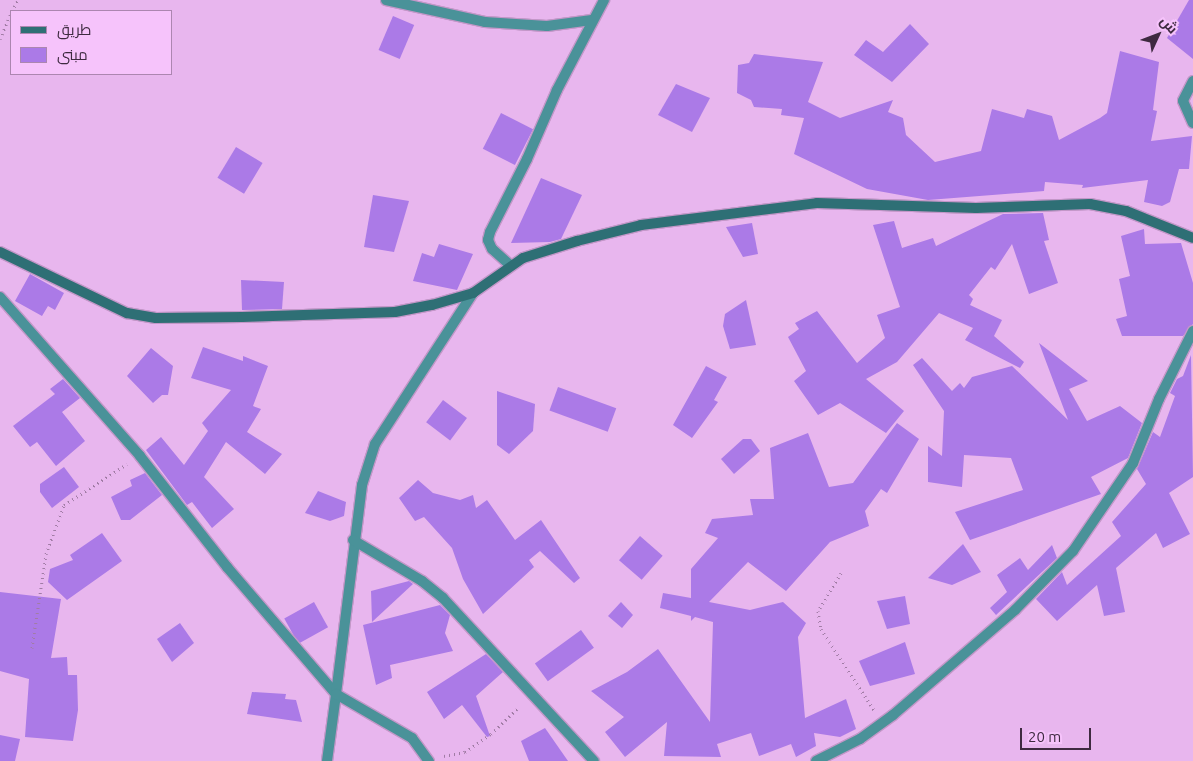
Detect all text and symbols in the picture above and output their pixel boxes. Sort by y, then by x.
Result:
legend [10,10,172,75]
north arrow [1133,10,1183,60]
text: ش [1157,13,1181,37]
text: طريق [57,21,91,38]
text: مبنى [57,46,88,63]
scale bar [1023,718,1094,750]
text: 20 m [1028,728,1061,745]

